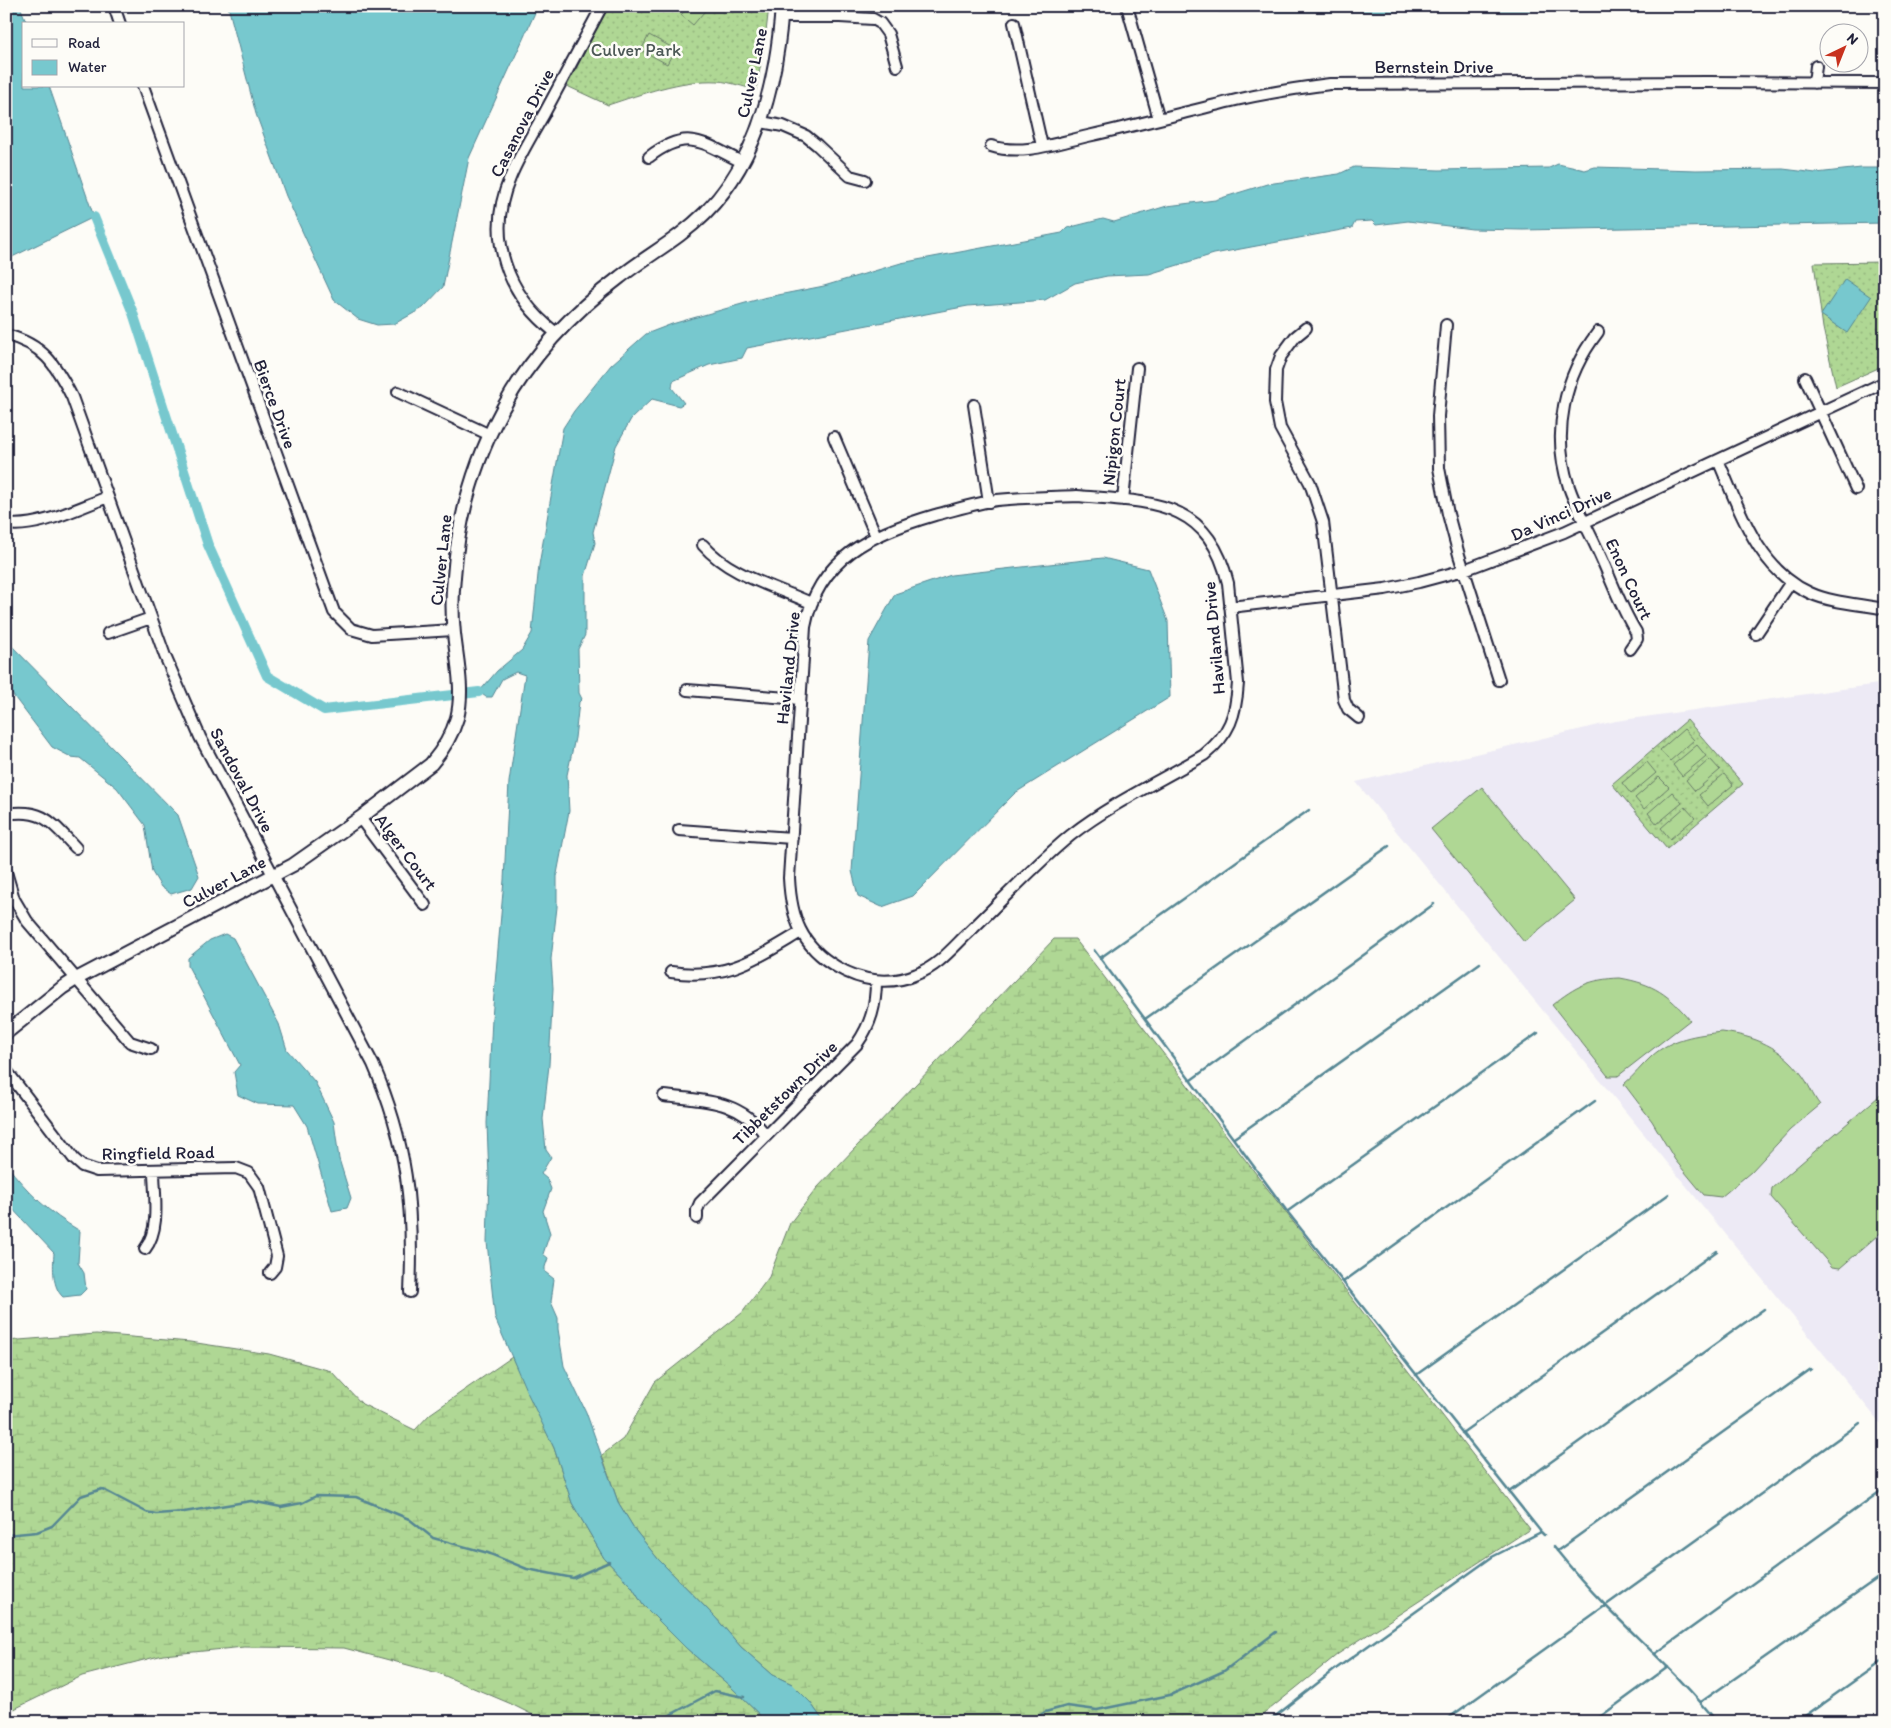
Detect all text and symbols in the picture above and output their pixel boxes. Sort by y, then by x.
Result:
legend [22,22,185,88]
north arrow [1818,22,1868,72]
street label: Culver Lane [732,26,772,120]
text: N [1843,29,1862,48]
text: Road [68,34,101,52]
park label: Culver Park [591,39,681,61]
street label: Bernstein Drive [1374,56,1494,78]
text: Water [68,58,107,76]
street label: Casanova Drive [485,65,559,181]
street label: Bierce Drive [249,356,301,452]
street label: Nipigon Court [1097,377,1131,487]
street label: Da Vinci Drive [1507,482,1615,546]
street label: Culver Lane [425,513,457,607]
street label: Enon Court [1601,535,1658,623]
street label: Haviland Drive [1198,580,1230,696]
street label: Haviland Drive [771,610,805,726]
street label: Sandoval Drive [205,724,279,836]
street label: Alger Court [370,809,442,895]
street label: Culver Lane [178,851,270,913]
street label: Tibbetstown Drive [728,1036,842,1150]
street label: Ringfield Road [101,1141,215,1165]

